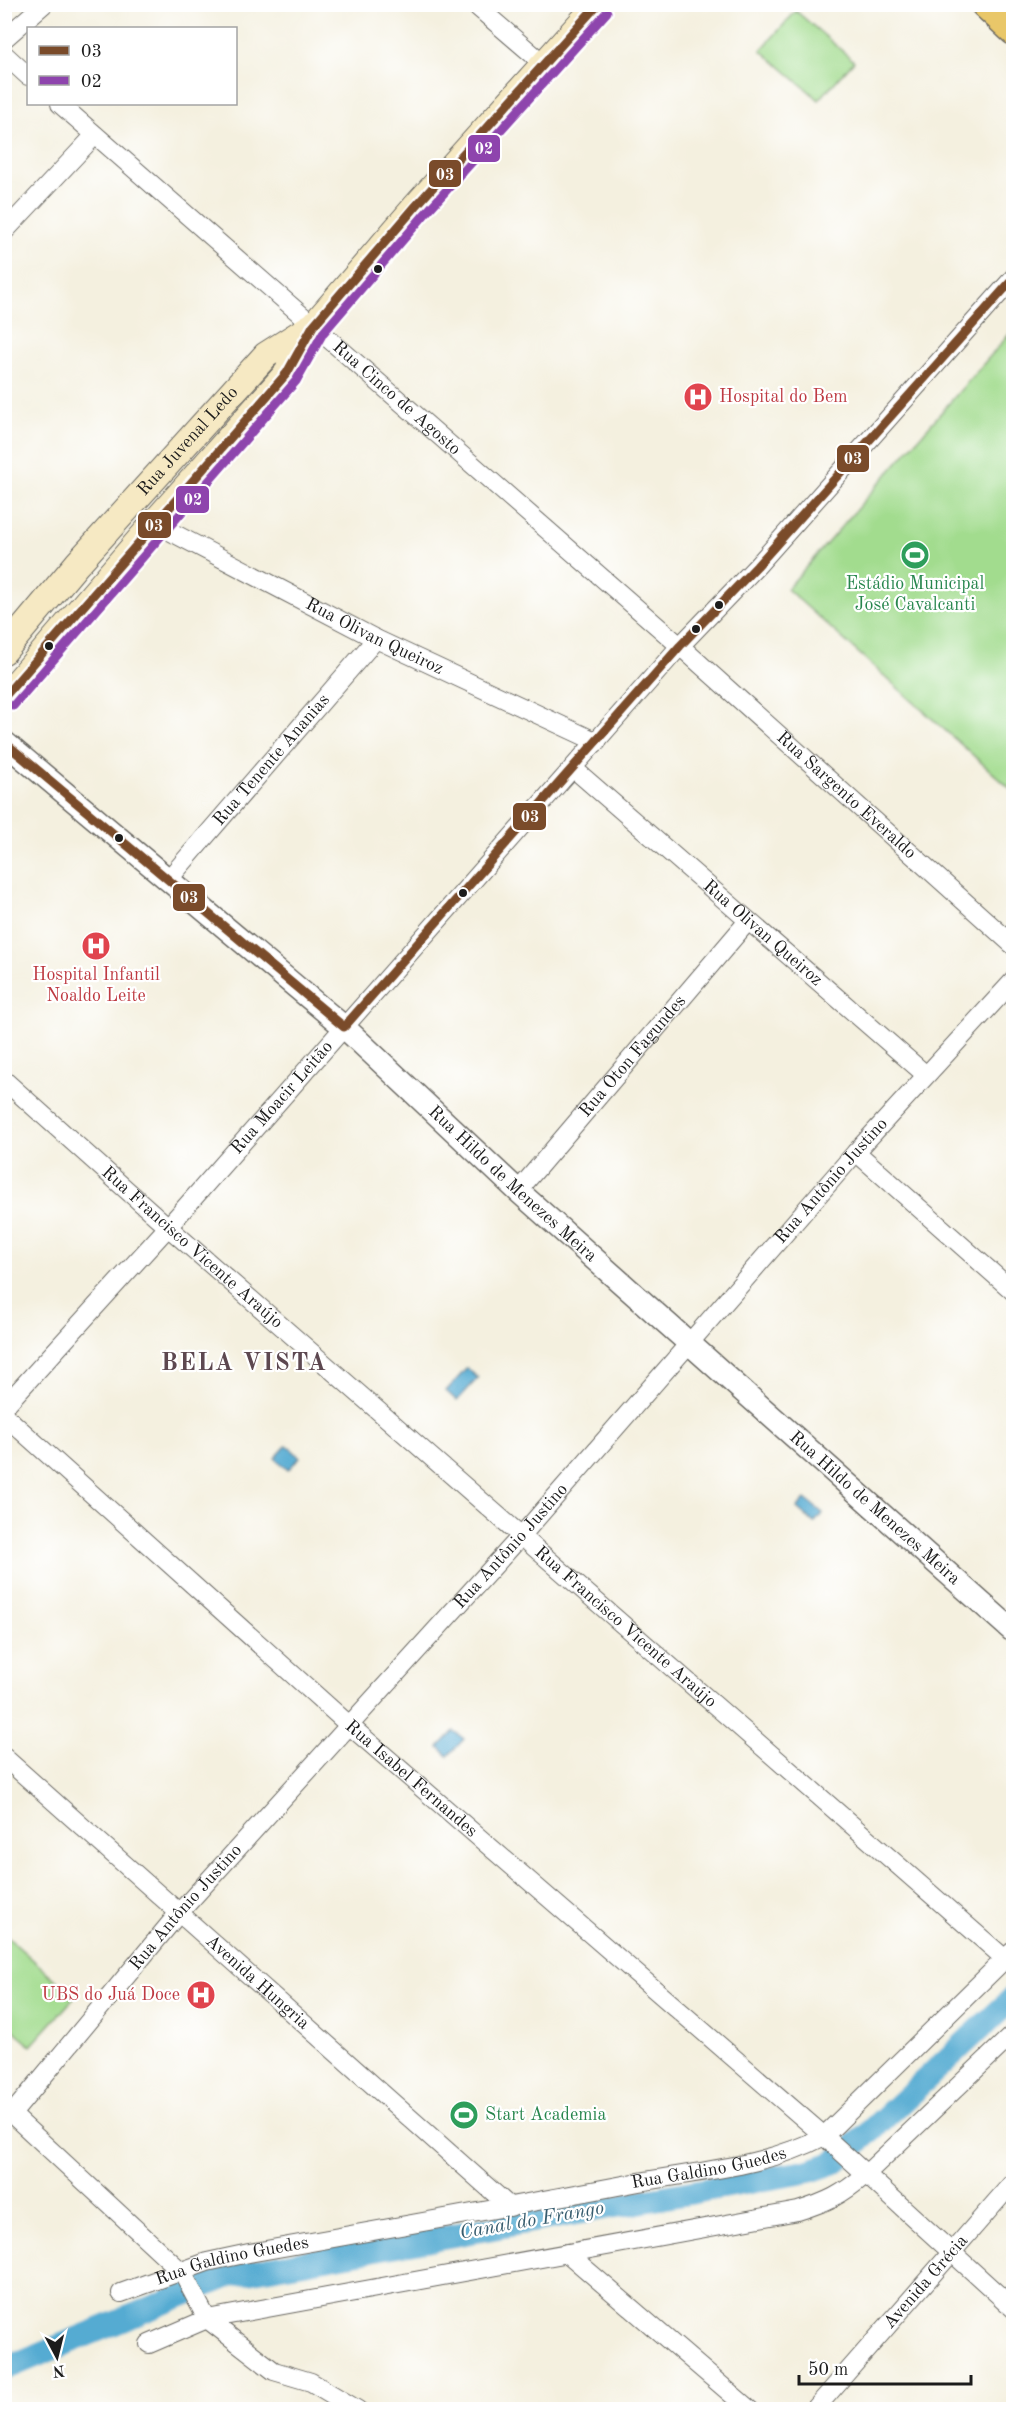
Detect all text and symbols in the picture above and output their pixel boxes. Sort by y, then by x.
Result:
legend [27,27,237,105]
text: 03 [81,43,102,61]
text: 02 [81,73,102,91]
line badge: 02 [467,134,501,163]
text: 02 [475,142,493,158]
line badge: 03 [428,159,462,188]
text: 03 [436,168,454,184]
unlabelled marker [372,263,384,275]
street label: Rua Cinco de Agosto [329,338,464,459]
hospital icon: Hospital do Bem [682,381,714,413]
street label: Rua Juvenal Ledo [134,383,242,499]
place label: Hospital do Bem [719,388,848,406]
line badge: 03 [836,444,870,473]
text: 03 [844,452,862,468]
line badge: 02 [175,485,210,514]
text: 02 [184,493,202,509]
line badge: 03 [137,511,172,539]
text: 03 [145,519,163,535]
sports icon: Estádio Municipal José Cavalcanti [899,539,931,571]
place label: Estádio Municipal José Cavalcanti [846,575,984,614]
street label: Rua Olivan Queiroz [303,595,446,678]
unlabelled marker [713,599,725,611]
unlabelled marker [690,623,702,635]
unlabelled marker [43,640,55,652]
street label: Rua Tenente Ananias [210,690,333,829]
street label: Rua Sargento Everaldo [773,728,920,863]
line badge: 03 [512,802,547,831]
text: 03 [521,810,539,826]
unlabelled marker [113,832,125,844]
street label: Rua Olivan Queiroz [700,877,826,989]
line badge: 03 [172,883,206,912]
unlabelled marker [457,887,469,899]
text: 03 [180,891,198,907]
hospital icon: Hospital Infantil Noaldo Leite [80,930,112,962]
place label: Hospital Infantil Noaldo Leite [32,966,160,1005]
street label: Rua Oton Fagundes [576,992,690,1121]
street label: Rua Moacir Leitão [228,1038,336,1158]
street label: Rua Hildo de Menezes Meira [425,1102,600,1266]
street label: Rua Antônio Justino [771,1115,891,1247]
street label: Rua Francisco Vicente Araújo [98,1163,286,1332]
district label: BELA VISTA [161,1352,327,1376]
street label: Rua Hildo de Menezes Meira [786,1428,963,1588]
street label: Rua Antônio Justino [451,1480,571,1612]
street label: Rua Francisco Vicente Araújo [531,1543,720,1711]
street label: Rua Isabel Fernandes [342,1717,481,1841]
street label: Rua Antônio Justino [126,1841,246,1974]
street label: Avenida Hungria [202,1932,313,2033]
hospital icon: UBS do Juá Doce [185,1979,217,2011]
place label: UBS do Juá Doce [42,1986,180,2004]
sports icon: Start Academia [448,2099,480,2131]
place label: Start Academia [485,2106,606,2124]
street label: Rua Galdino Guedes [630,2144,789,2192]
water label: Canal do Frango [458,2198,606,2244]
street label: Avenida Grécia [880,2232,971,2332]
street label: Rua Galdino Guedes [153,2234,310,2289]
north arrow [27,2327,87,2387]
scale bar [799,2348,972,2386]
text: N [51,2361,66,2379]
text: 50 m [808,2361,848,2379]

